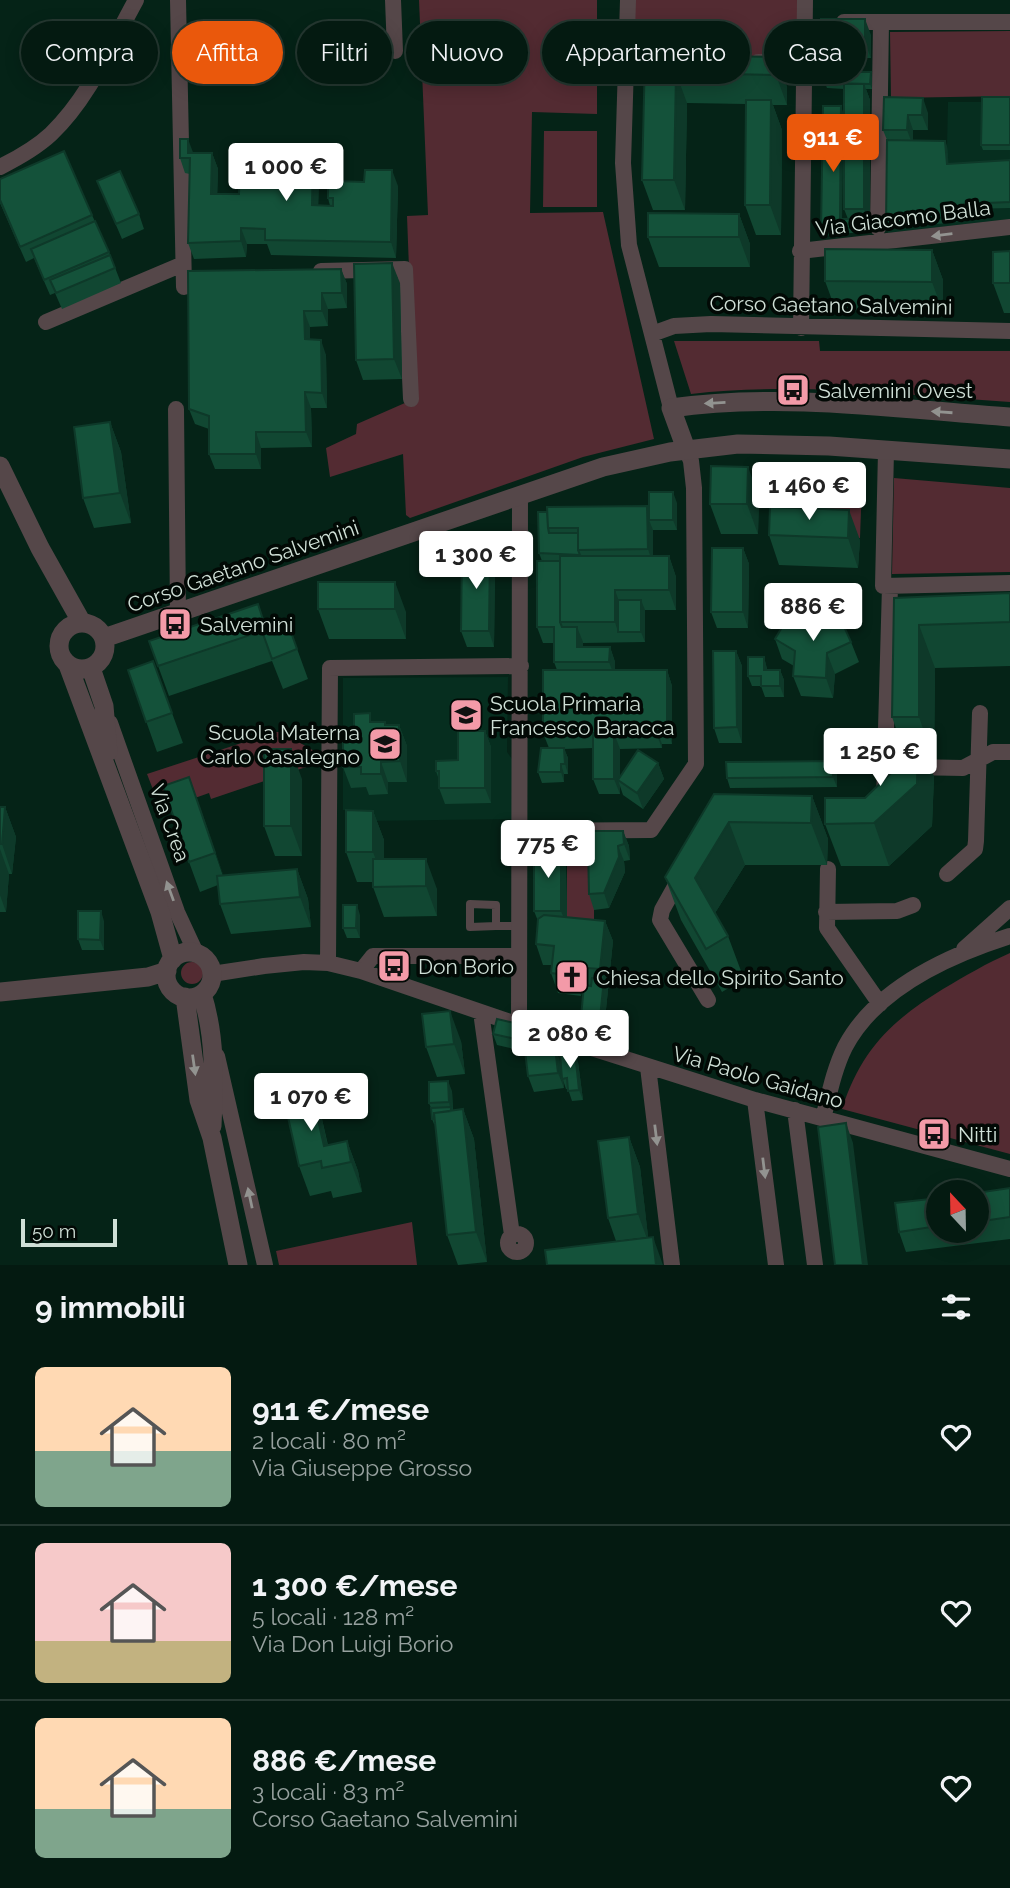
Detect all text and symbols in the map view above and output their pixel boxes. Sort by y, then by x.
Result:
chip: Compra [21,21,158,84]
chip: Affitta [172,21,283,84]
chip: Filtri [297,21,392,84]
chip: Nuovo [406,21,528,84]
chip: Appartamento [542,21,750,84]
chip: Casa [764,21,866,84]
pin: 911 € [784,114,882,174]
text: 911 € [803,123,863,150]
pin: 1 000 € [221,144,351,203]
text: 1 000 € [244,152,328,179]
street label: Via Giacomo Balla [814,195,992,241]
one-way arrow [931,229,953,240]
street label: Corso Gaetano Salvemini [709,290,953,320]
bus stop icon: Salvemini Ovest [774,371,812,409]
place label: Salvemini Ovest [818,378,973,403]
one-way arrow [704,397,726,408]
one-way arrow [931,406,953,417]
pin: 1 460 € [744,462,874,522]
text: 1 460 € [768,471,850,498]
street label: Corso Gaetano Salvemini [124,515,362,617]
pin: 1 300 € [411,532,541,591]
text: 1 300 € [435,540,517,567]
pin: 886 € [764,584,862,643]
text: 886 € [780,592,846,619]
bus stop icon: Salvemini [156,605,194,643]
place label: Salvemini [200,612,293,637]
place label: Scuola Primaria Francesco Baracca [490,691,674,740]
school or university icon: Scuola Primaria Francesco Baracca [447,696,485,734]
place label: Scuola Materna Carlo Casalegno [200,720,360,769]
school or university icon: Scuola Materna Carlo Casalegno [366,725,404,763]
pin: 1 250 € [815,728,945,788]
text: 1 250 € [840,737,920,764]
street label: Via Crea [144,781,196,865]
pin: 775 € [499,820,597,880]
text: 775 € [517,829,579,856]
one-way arrow [164,880,175,901]
bus stop icon: Don Borio [375,947,413,985]
place label: Don Borio [418,954,514,979]
church icon: Chiesa dello Spirito Santo [553,958,591,996]
place label: Chiesa dello Spirito Santo [596,965,844,990]
pin: 2 080 € [505,1010,635,1070]
text: 2 080 € [528,1019,612,1046]
street label: Via Paolo Gaidano [670,1041,846,1113]
one-way arrow [189,1054,200,1076]
pin: 1 070 € [246,1074,376,1133]
text: 1 070 € [270,1082,352,1109]
bus stop icon: Nitti [915,1115,953,1153]
place label: Nitti [958,1122,997,1147]
one-way arrow [650,1124,661,1146]
one-way arrow [759,1157,770,1179]
north arrow [926,1180,989,1242]
map controls [926,1180,989,1243]
one-way arrow [245,1187,256,1209]
scale bar [21,1216,117,1248]
text: 50 m [32,1220,76,1242]
icon: filters [937,1288,975,1326]
text: 9 immobili [35,1290,185,1325]
text: 911 €/mese [252,1392,429,1427]
icon: home [91,1395,175,1479]
icon: heart [937,1418,975,1456]
text: 2 locali · 80 m² [252,1427,406,1454]
text: Via Giuseppe Grosso [252,1454,472,1481]
text: 1 300 €/mese [252,1568,457,1603]
icon: home [91,1571,175,1655]
icon: heart [937,1594,975,1632]
text: 5 locali · 128 m² [252,1603,414,1630]
text: Via Don Luigi Borio [252,1630,453,1657]
text: 886 €/mese [252,1743,436,1778]
icon: home [91,1746,175,1830]
icon: heart [937,1769,975,1807]
text: 3 locali · 83 m² [252,1778,404,1805]
text: Corso Gaetano Salvemini [252,1805,518,1832]

